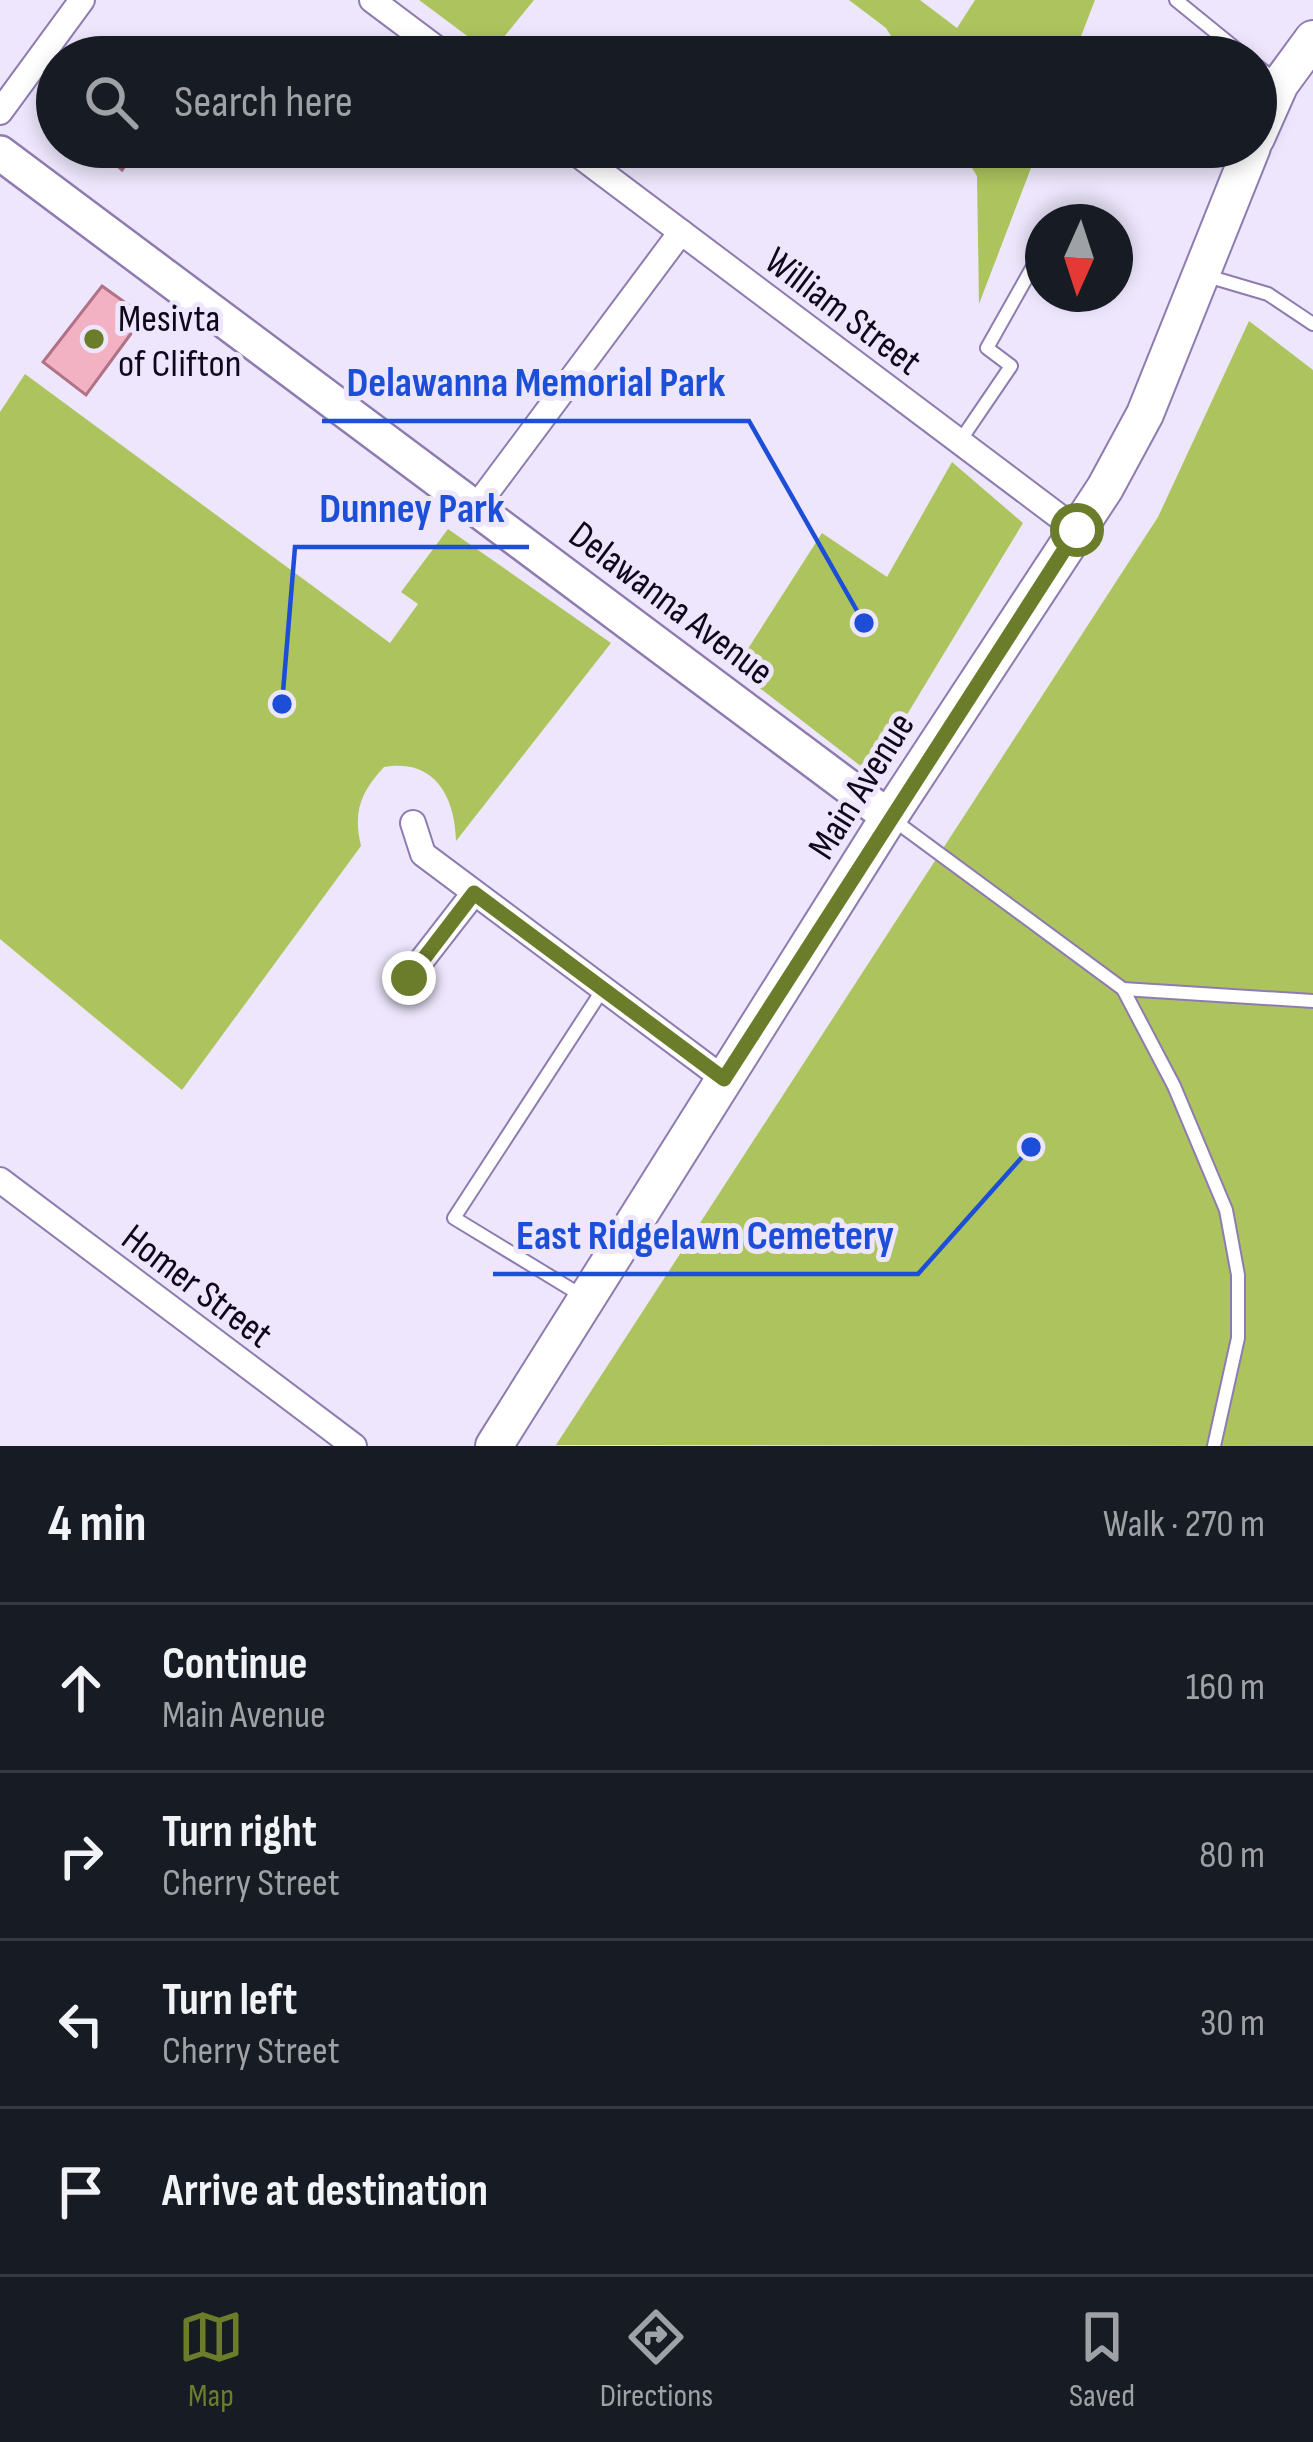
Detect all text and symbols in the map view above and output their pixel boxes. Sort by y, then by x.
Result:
search box [36,36,1277,168]
icon: search [78,69,144,135]
text: Search here [174,75,353,130]
north arrow [1025,204,1133,312]
street label: William Street [755,238,930,386]
place label: Mesivta of Clifton [118,296,241,388]
marker: Mesivta of Clifton [81,326,107,352]
callout: Delawanna Memorial Park [322,343,749,421]
text: Delawanna Memorial Park [346,358,726,409]
callout: Dunney Park [295,469,529,547]
text: Dunney Park [319,484,505,535]
route start [1050,503,1104,557]
street label: Delawanna Avenue [559,512,782,696]
street label: Main Avenue [799,704,925,868]
route end [382,951,436,1005]
callout: East Ridgelawn Cemetery [493,1196,918,1274]
text: East Ridgelawn Cemetery [516,1211,894,1262]
street label: Homer Street [112,1215,281,1359]
text: 4 min [48,1494,147,1555]
text: Walk · 270 m [1103,1501,1265,1548]
text: Continue [162,1637,308,1692]
icon: ahead [48,1655,114,1721]
text: 160 m [1186,1664,1265,1711]
text: Main Avenue [162,1692,326,1739]
text: Turn right [162,1805,317,1860]
icon: right [48,1823,114,1889]
text: 80 m [1199,1832,1265,1879]
text: Cherry Street [162,1860,340,1907]
text: Turn left [162,1973,297,2028]
icon: left [48,1991,114,2057]
text: 30 m [1200,2000,1265,2047]
text: Cherry Street [162,2028,340,2075]
icon: arrive [48,2159,114,2225]
text: Arrive at destination [162,2164,488,2219]
tab: Map [178,2304,244,2416]
tab: Directions [600,2304,713,2416]
tab: Saved [1069,2304,1135,2416]

